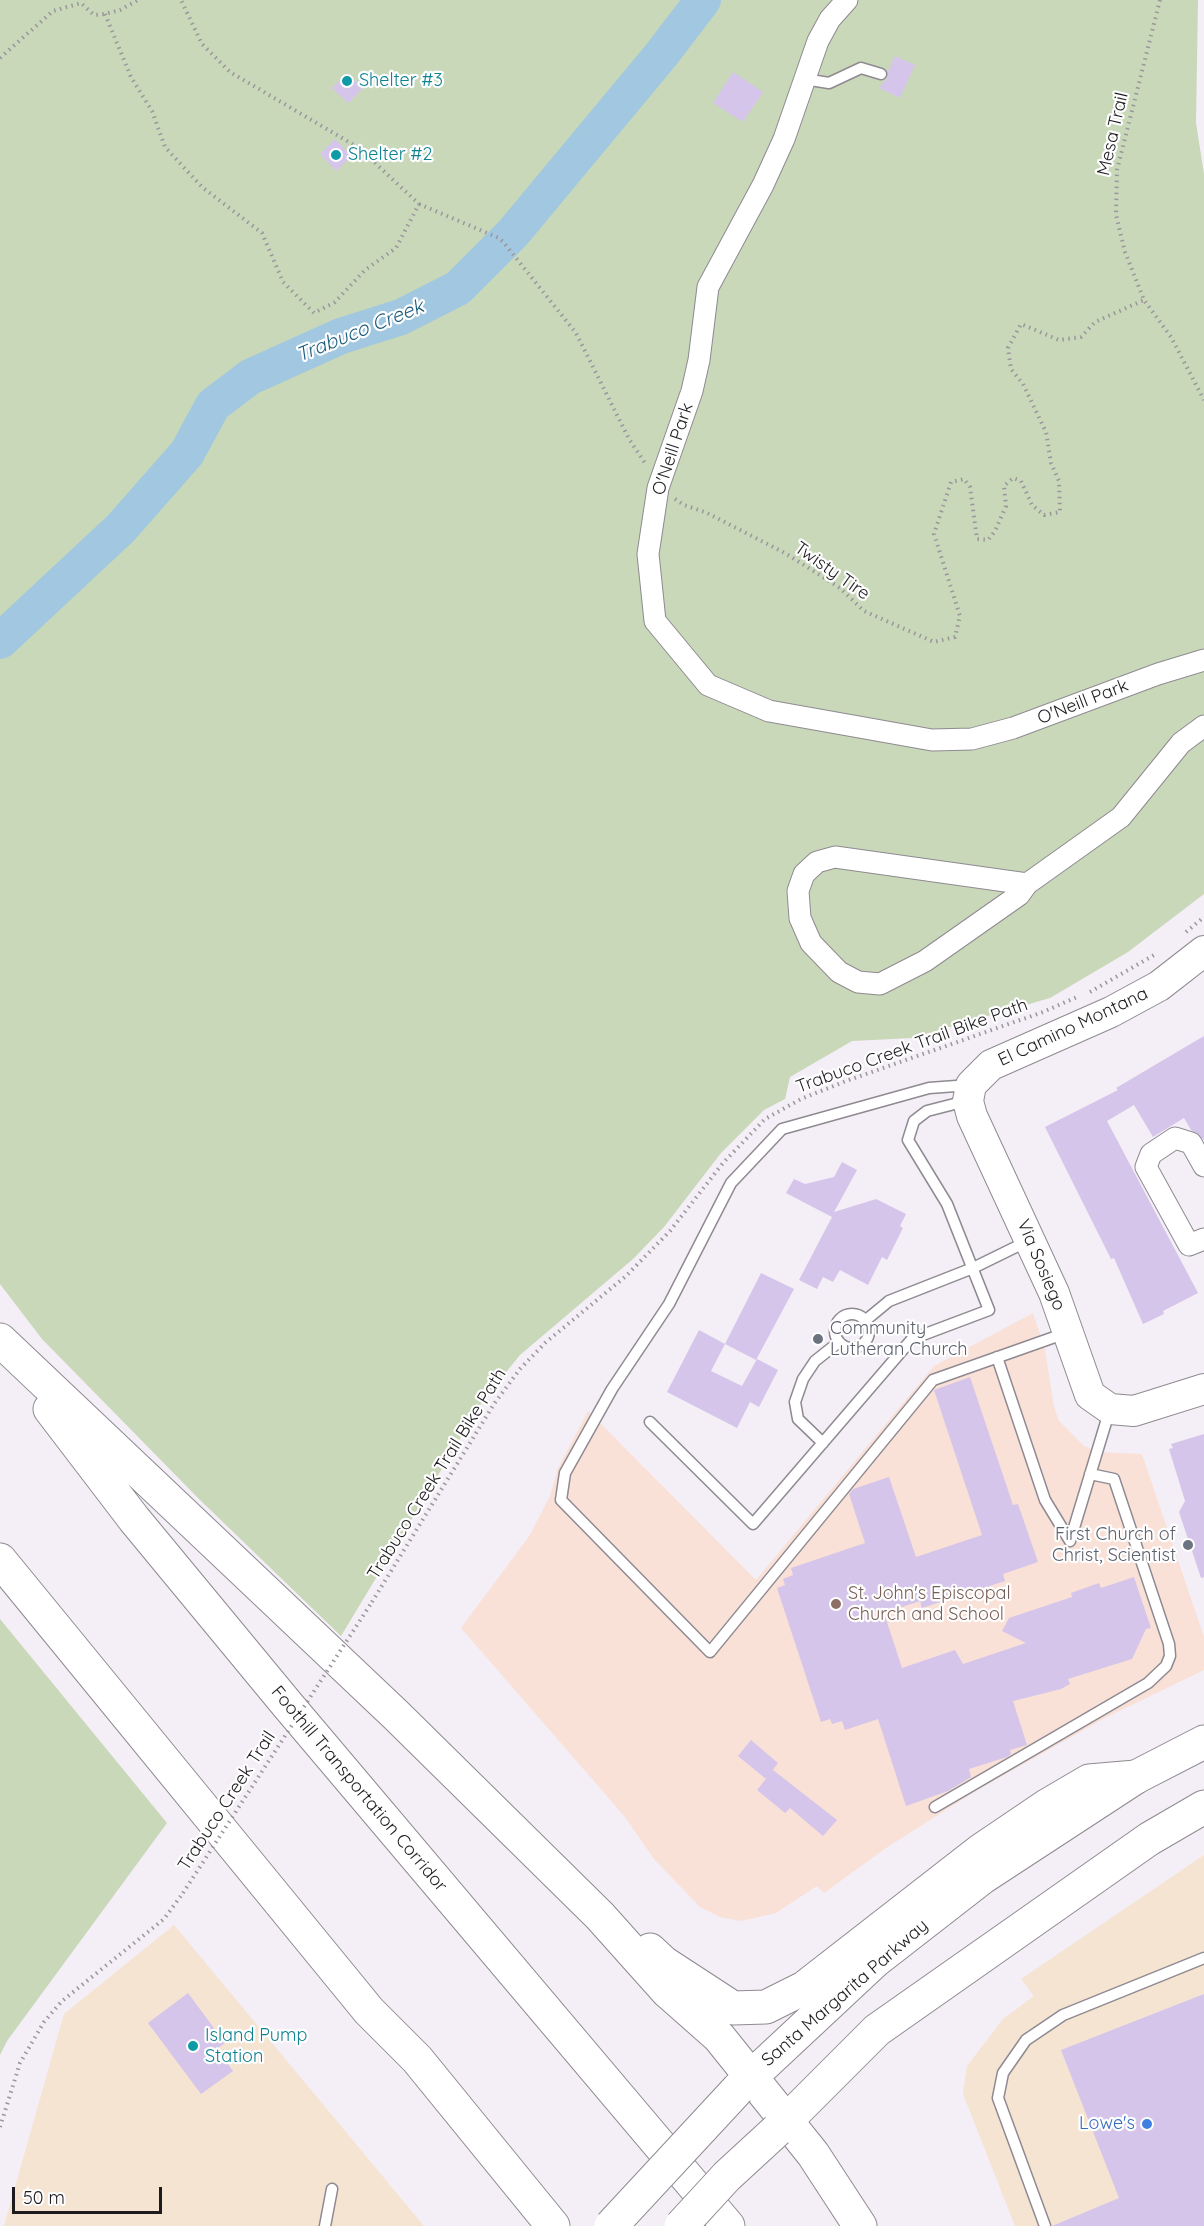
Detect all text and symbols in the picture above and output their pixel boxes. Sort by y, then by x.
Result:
place label: Shelter #3 [359,70,443,92]
marker: Shelter #3 [340,74,354,88]
street label: Mesa Trail [1093,90,1133,178]
place label: Shelter #2 [348,144,432,166]
marker: Shelter #2 [329,148,343,162]
water label: Trabuco Creek [293,294,427,368]
street label: O'Neill Park [648,400,698,498]
street label: Twisty Tire [790,537,874,605]
street label: O'Neill Park [1034,675,1132,729]
street label: El Camino Montana [995,983,1151,1071]
street label: Trabuco Creek Trail Bike Path [793,994,1031,1098]
street label: Via Sosiego [1012,1216,1070,1314]
place label: Community Lutheran Church [830,1318,968,1360]
marker: Community Lutheran Church [811,1332,825,1346]
street label: Trabuco Creek Trail Bike Path [363,1364,511,1584]
place label: First Church of Christ, Scientist [1052,1524,1176,1567]
marker: First Church of Christ, Scientist [1181,1538,1195,1552]
place label: St. John's Episcopal Church and School [848,1583,1011,1626]
marker: St. John's Episcopal Church and School [829,1597,843,1611]
street label: Foothill Transportation Corridor [266,1682,452,1896]
street label: Trabuco Creek Trail [174,1727,280,1875]
street label: Santa Margarita Parkway [757,1915,933,2071]
place label: Island Pump Station [205,2025,307,2068]
marker: Island Pump Station [186,2039,200,2053]
place label: Lowe's [1079,2113,1135,2135]
marker: Lowe's [1140,2117,1154,2131]
scale bar [15,2175,165,2213]
text: 50 m [23,2186,65,2209]

